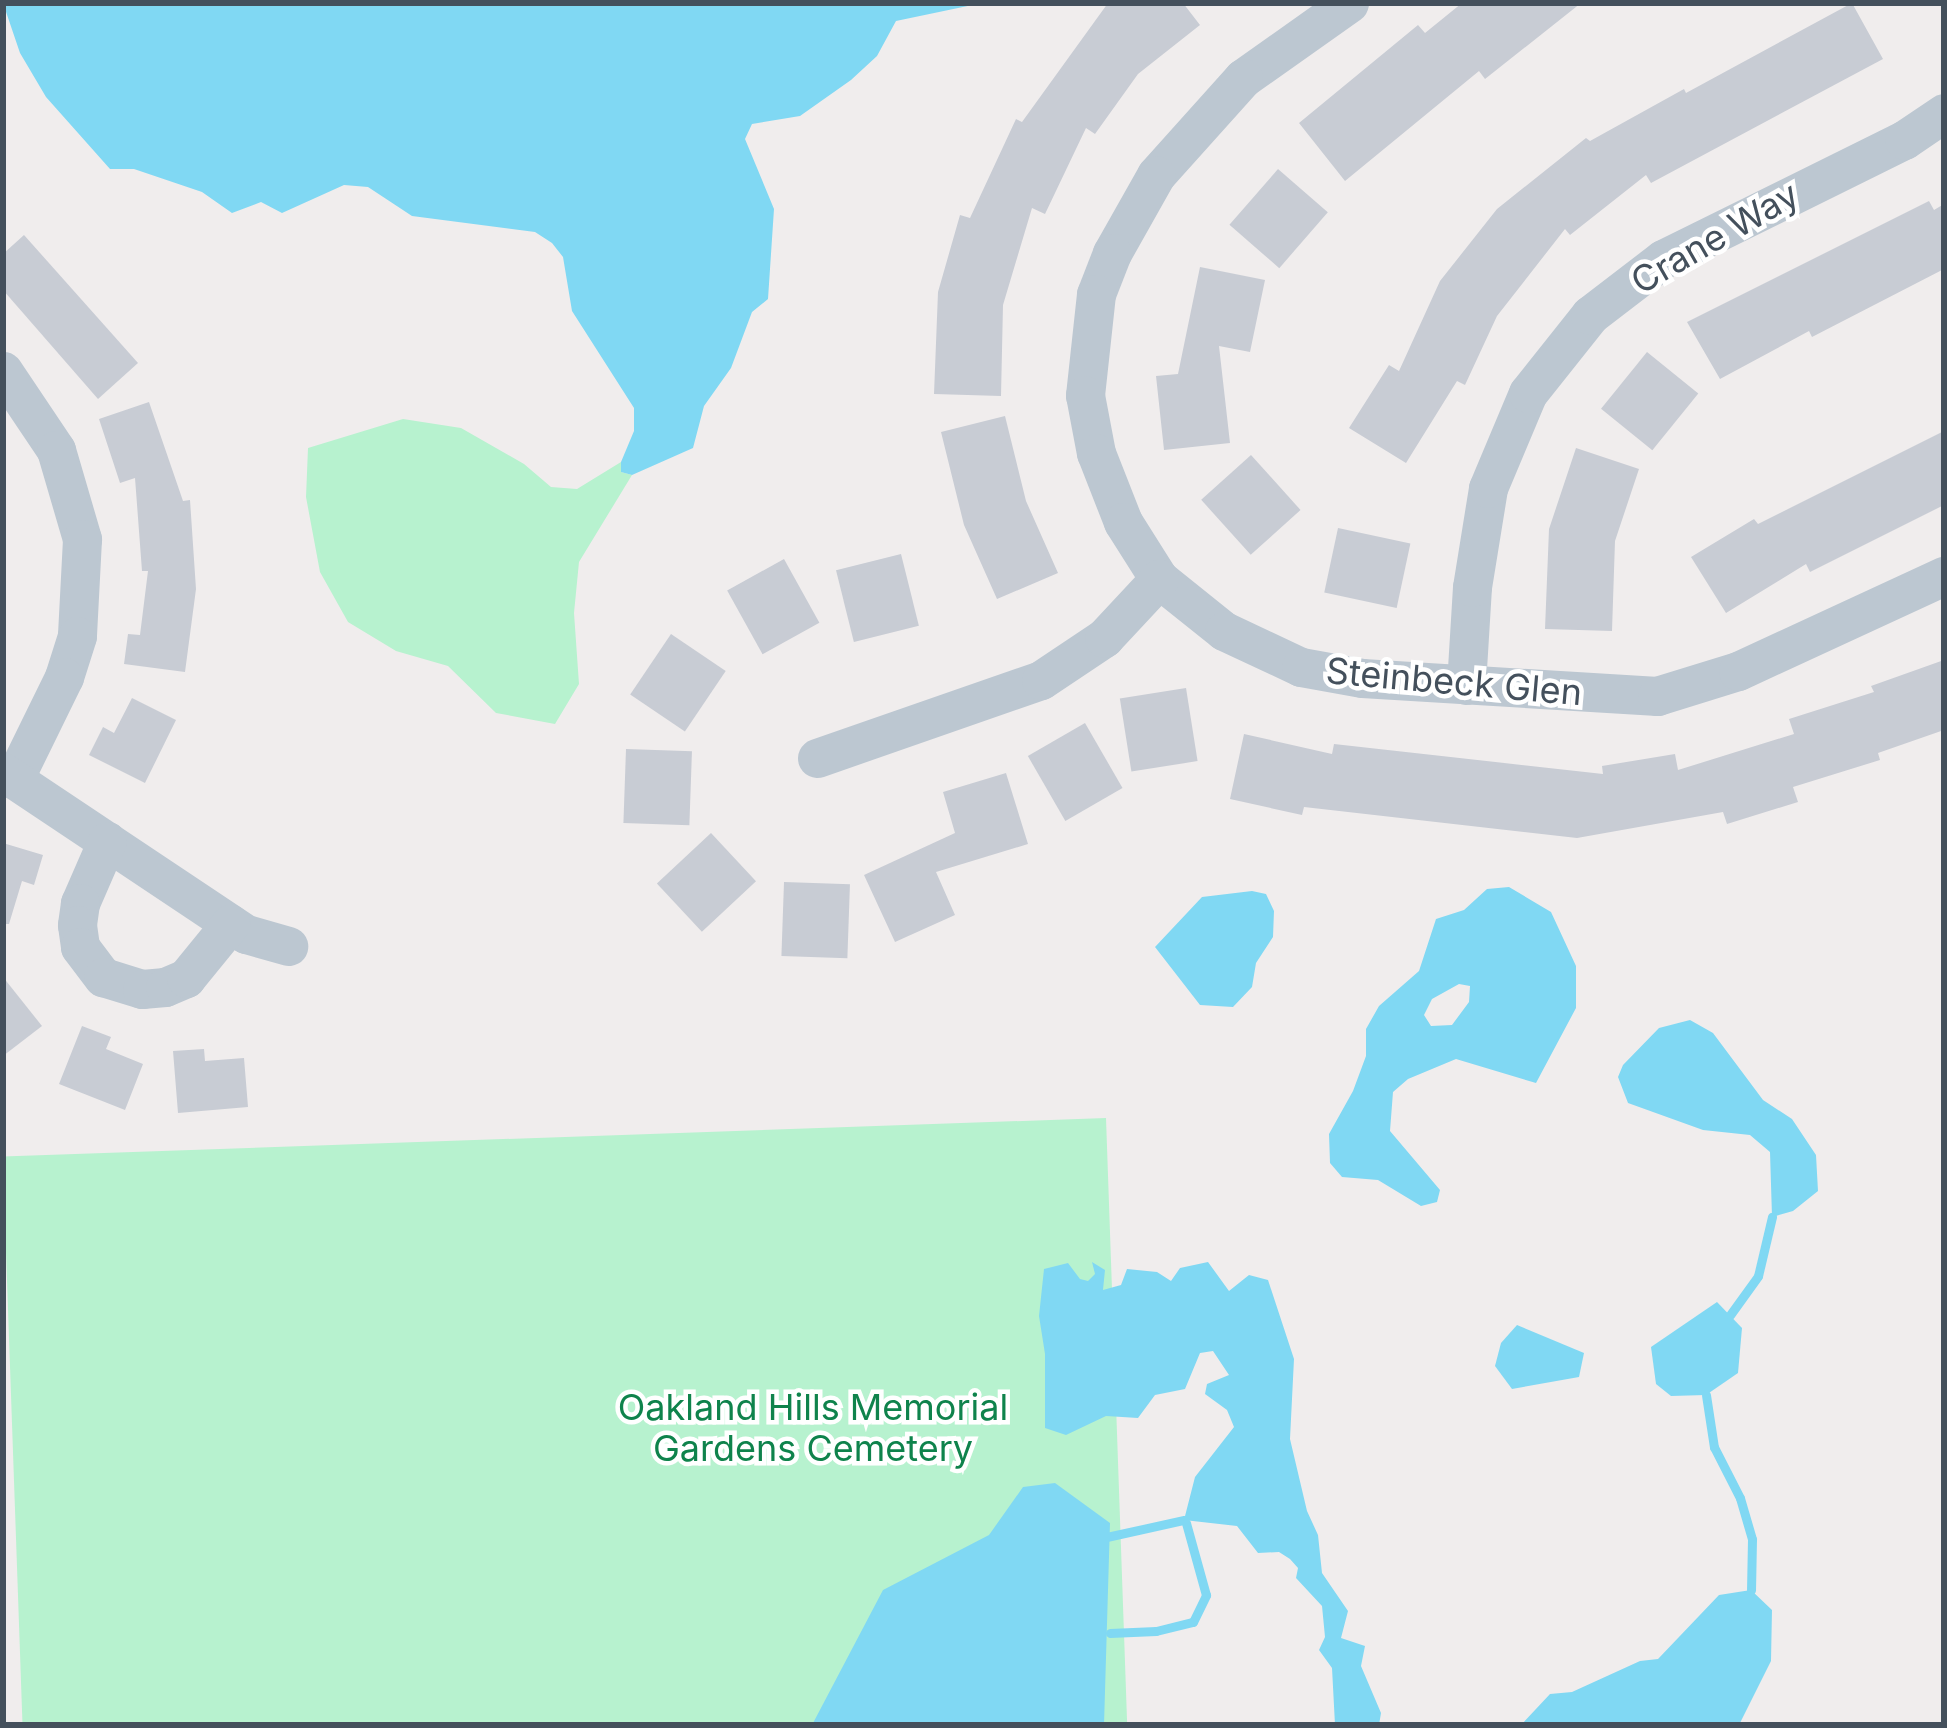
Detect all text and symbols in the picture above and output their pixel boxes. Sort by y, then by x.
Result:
street label: Crane Way [1624,173,1806,303]
street label: Steinbeck Glen [1324,649,1584,715]
park label: Oakland Hills Memorial Gardens Cemetery [618,1385,1008,1470]

